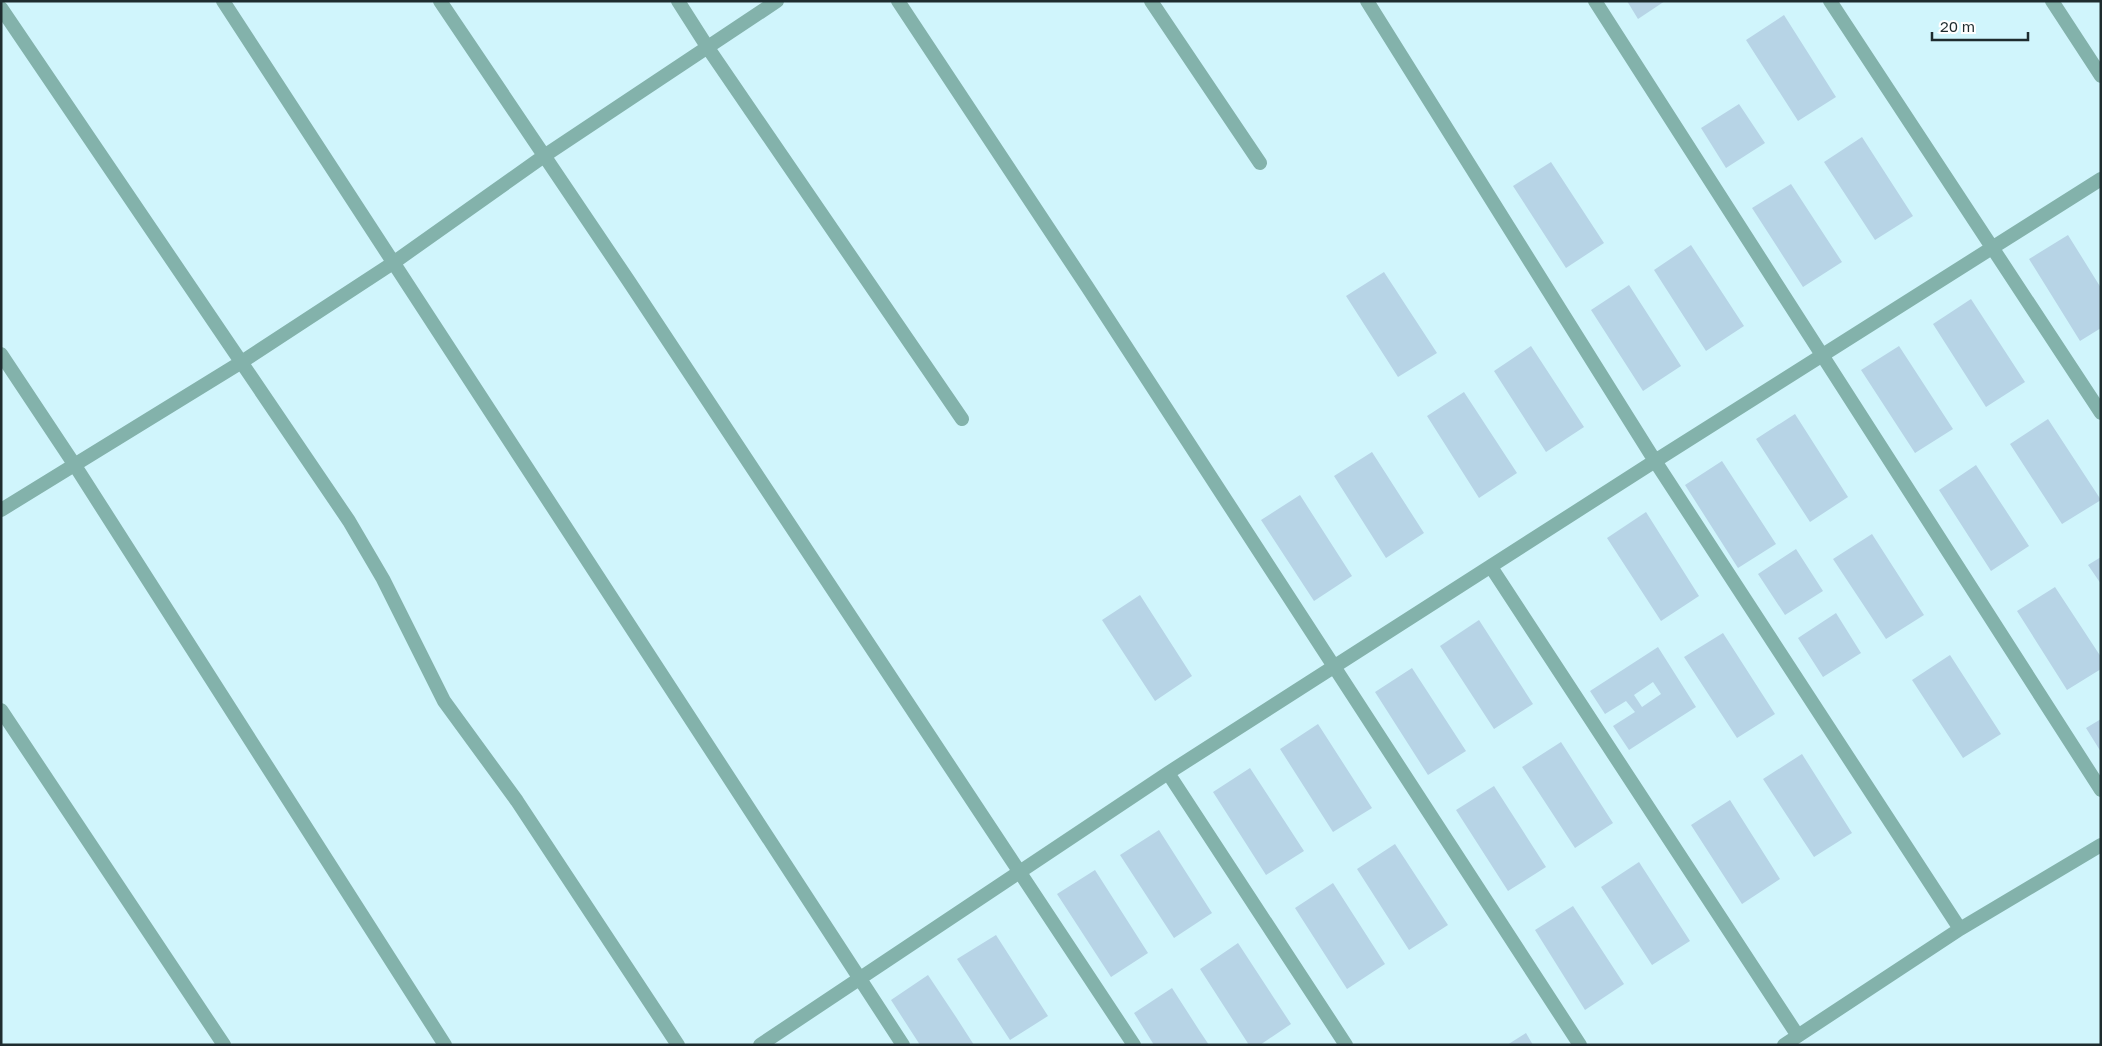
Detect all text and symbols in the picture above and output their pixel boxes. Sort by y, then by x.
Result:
scale bar [1932,10,2028,42]
text: 20 m [1940,17,1975,35]

